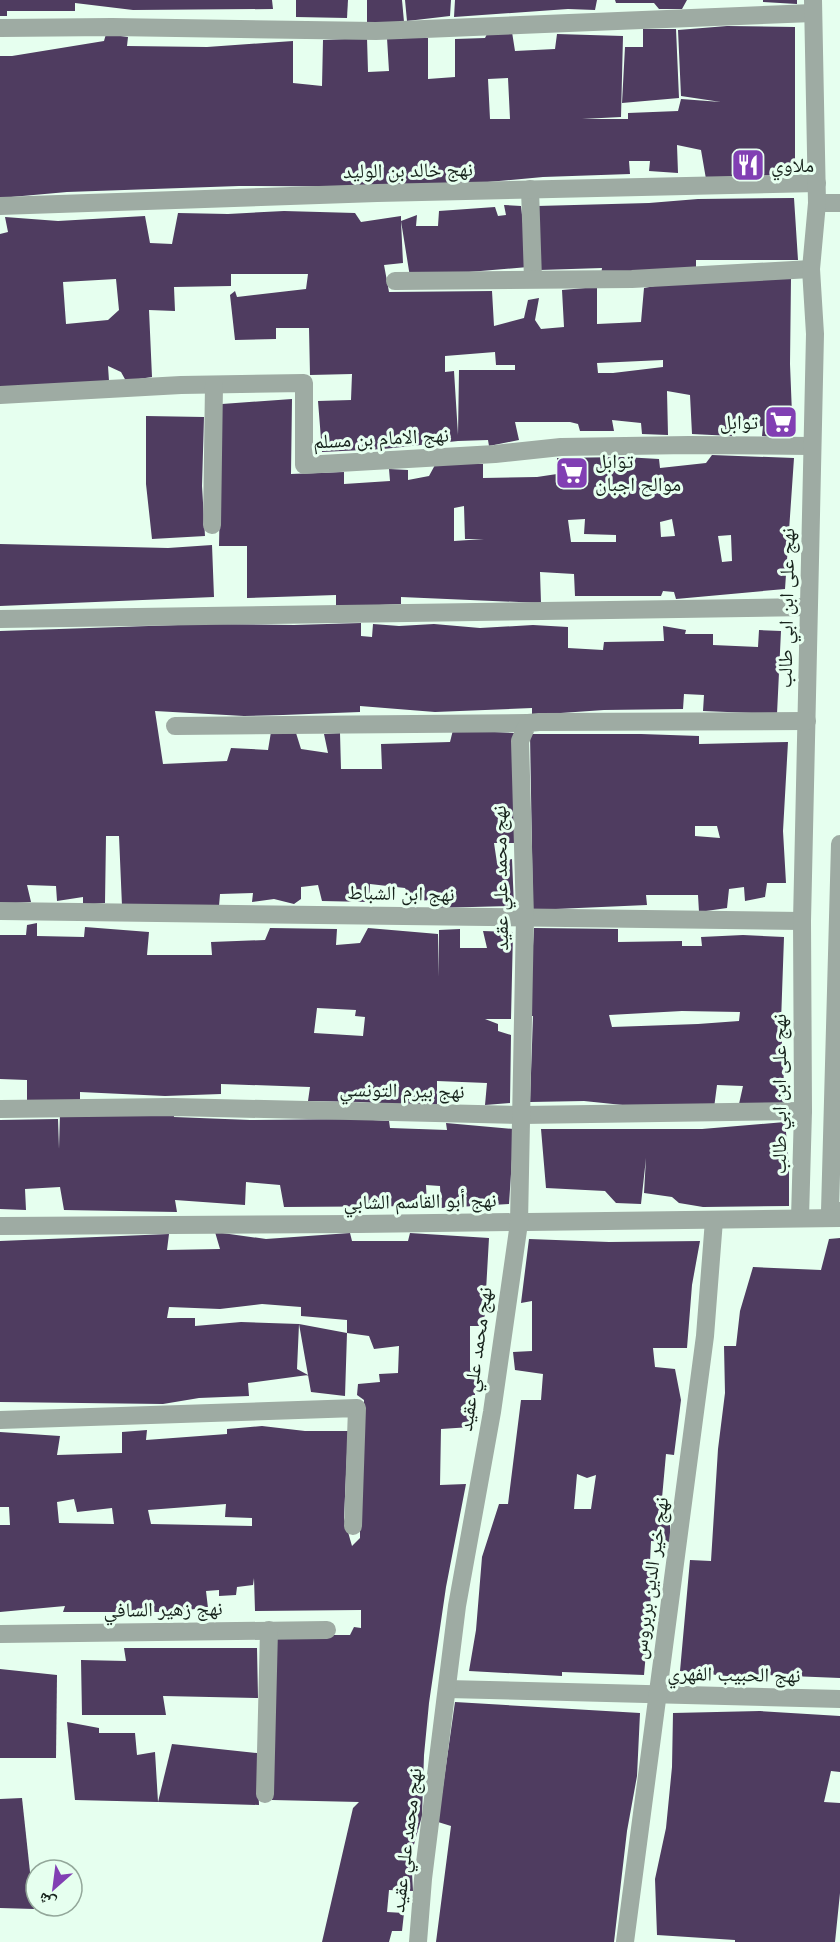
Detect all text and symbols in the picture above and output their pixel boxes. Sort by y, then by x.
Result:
restaurant icon: ملاوي [730,147,766,183]
place label: ملاوي [771,153,814,181]
street label: نهج خالد بن الوليد [343,157,473,184]
supermarket icon: توابل [763,404,799,440]
place label: توابل [720,410,758,434]
street label: نهج الامام بن مسلم [313,422,450,456]
place label: توابل موالح اجبان [595,449,681,497]
supermarket icon: توابل موالح اجبان [554,455,590,491]
street label: نهج على ابن ابي طالب [773,528,803,688]
street label: نهج محمد علي عقيد [487,805,517,951]
street label: نهج ابن الشباط [347,880,455,907]
street label: نهج على ابن ابي طالب [767,1014,795,1174]
street label: نهج بيرم التونسي [339,1077,465,1107]
street label: نهج أبو القاسم الشابي [343,1188,497,1218]
street label: نهج محمد علي عقيد [453,1285,501,1433]
street label: نهج خير الدين بربروس [627,1495,674,1661]
street label: نهج زهير السافي [103,1596,223,1626]
street label: نهج الحبيب الفهري [667,1661,801,1691]
street label: نهج محمد علي عقيد [385,1766,431,1914]
north arrow [24,1858,84,1918]
text: ش [35,1888,59,1913]

